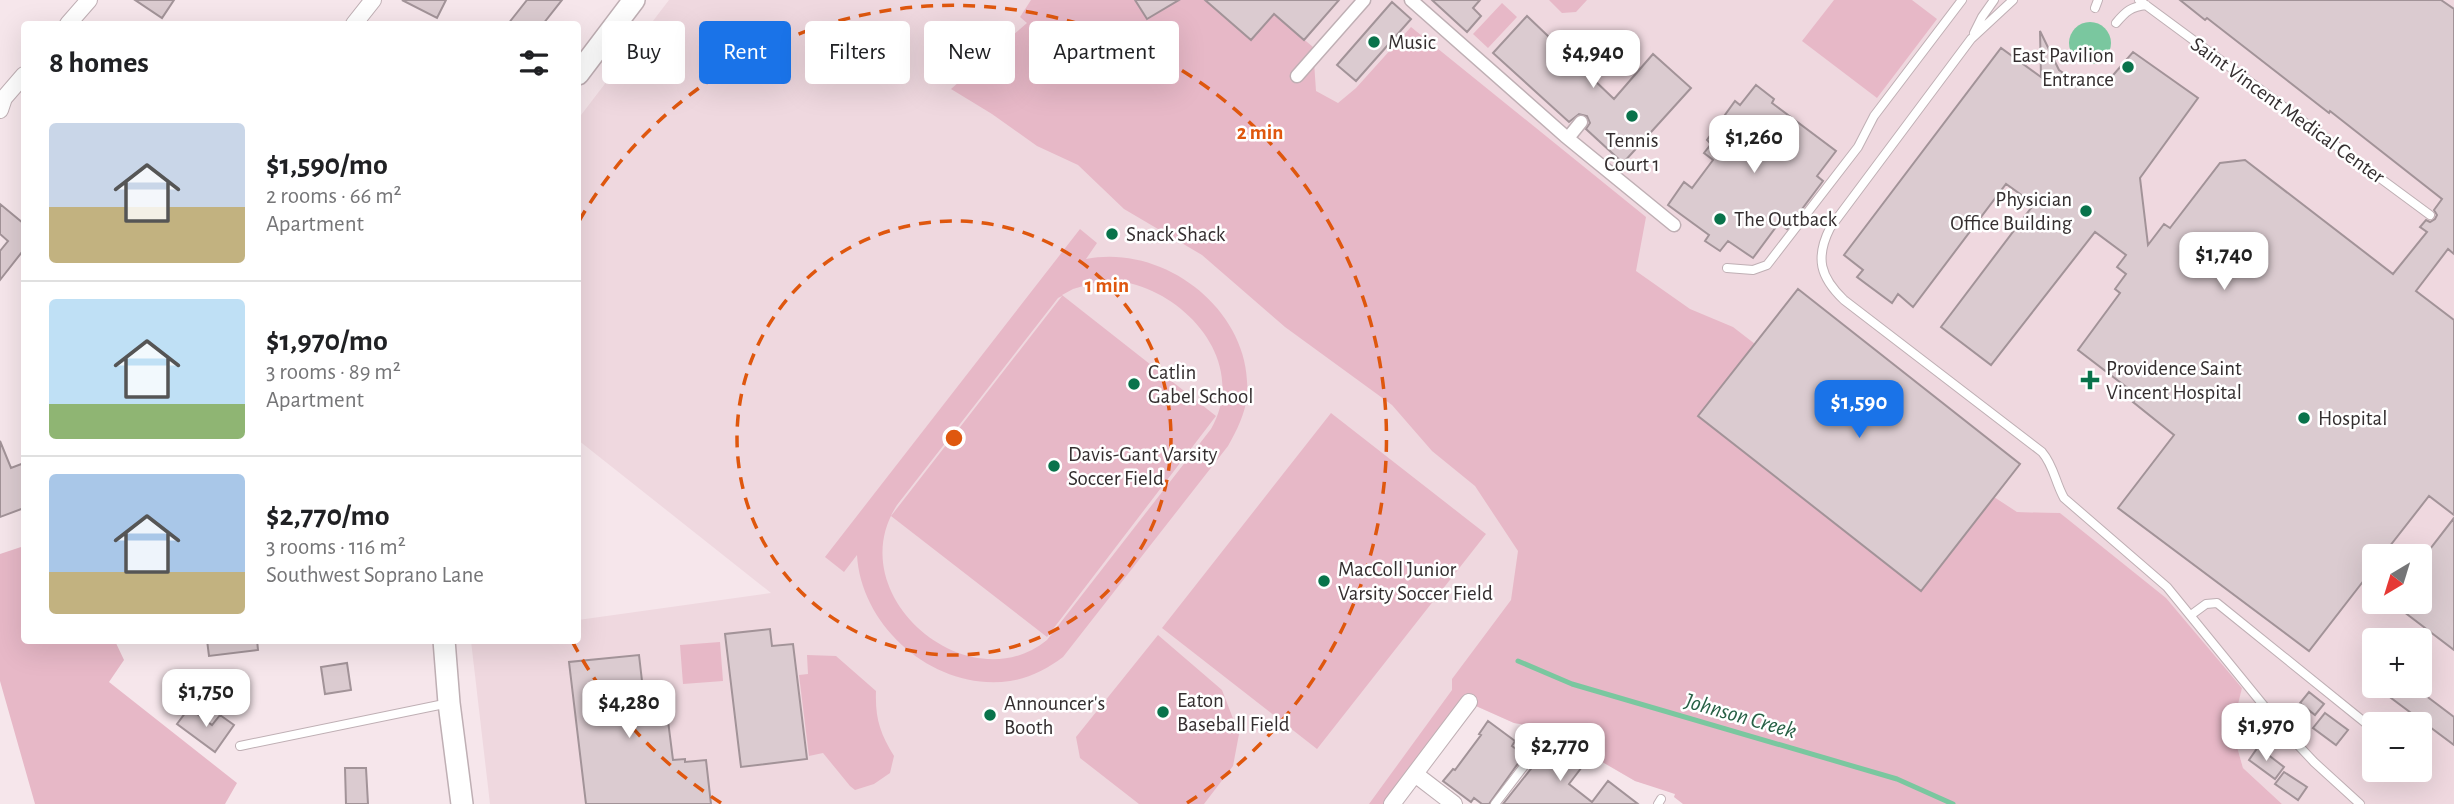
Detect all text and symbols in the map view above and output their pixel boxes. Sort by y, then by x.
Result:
chip: Buy [602,21,685,84]
chip: Rent [699,21,791,84]
chip: Filters [805,21,910,84]
chip: New [924,21,1015,84]
chip: Apartment [1029,21,1179,84]
pin: $4,940 [1536,31,1650,90]
place label: Music [1388,32,1436,53]
street label: Saint Vincent Medical Center [2187,33,2389,188]
marker: Music [1366,34,1382,50]
text: $4,940 [1562,41,1624,64]
icon: filters [515,44,553,82]
place label: East Pavilion Entrance [2012,45,2114,90]
text: 8 homes [49,48,149,78]
marker: East Pavilion Entrance [2120,59,2136,75]
marker: Tennis Court 1 [1624,108,1640,124]
pin: $1,260 [1697,116,1811,175]
text: 2 min [1237,122,1283,143]
text: $1,260 [1725,126,1783,149]
place label: Tennis Court 1 [1604,130,1660,175]
text: $1,590/mo [266,150,388,180]
icon: home [105,151,189,235]
text: 2 rooms · 66 m² [266,185,402,208]
place label: Physician Office Building [1950,189,2073,234]
marker: Physician Office Building [2078,203,2094,219]
place label: The Outback [1734,209,1837,230]
marker: The Outback [1712,211,1728,227]
text: Apartment [266,213,364,236]
place label: Snack Shack [1126,224,1226,245]
marker: Snack Shack [1104,226,1120,242]
pin: $1,740 [2167,232,2281,292]
text: $1,740 [2195,243,2253,266]
text: 1 min [1085,275,1129,296]
text: $1,970/mo [266,326,388,356]
icon: home [105,327,189,411]
place label: Providence Saint Vincent Hospital [2106,358,2242,403]
text: 3 rooms · 89 m² [266,361,401,384]
place label: Catlin Gabel School [1148,362,1254,407]
marker: Providence Saint Vincent Hospital [2080,370,2100,390]
marker: Catlin Gabel School [1126,376,1142,392]
pin: $1,590 [1802,380,1916,440]
text: Apartment [266,389,364,412]
text: $1,590 [1831,391,1887,414]
place label: Hospital [2318,408,2387,429]
marker: Hospital [2296,410,2312,426]
centre of rings [942,426,966,450]
place label: Davis-Gant Varsity Soccer Field [1068,444,1218,489]
marker: Davis-Gant Varsity Soccer Field [1046,458,1062,474]
text: $2,770/mo [266,501,390,531]
icon: home [105,502,189,586]
text: 3 rooms · 116 m² [266,536,406,559]
north arrow [2362,544,2432,614]
map controls [2362,544,2432,782]
place label: MacColl Junior Varsity Soccer Field [1338,559,1493,604]
text: Southwest Soprano Lane [266,564,484,587]
marker: MacColl Junior Varsity Soccer Field [1316,573,1332,589]
button: + [2362,628,2432,698]
pin: $1,750 [149,670,263,729]
text: $1,750 [178,680,234,703]
pin: $4,280 [572,680,686,740]
water label: Johnson Creek [1681,689,1799,743]
place label: Eaton Baseball Field [1177,690,1290,735]
text: $4,280 [598,691,660,714]
place label: Announcer's Booth [1004,693,1105,738]
marker: Eaton Baseball Field [1155,704,1171,720]
pin: $1,970 [2209,704,2323,763]
marker: Announcer's Booth [982,707,998,723]
button: − [2362,712,2432,782]
text: $1,970 [2238,714,2294,737]
pin: $2,770 [1503,724,1617,783]
text: $2,770 [1531,734,1589,757]

